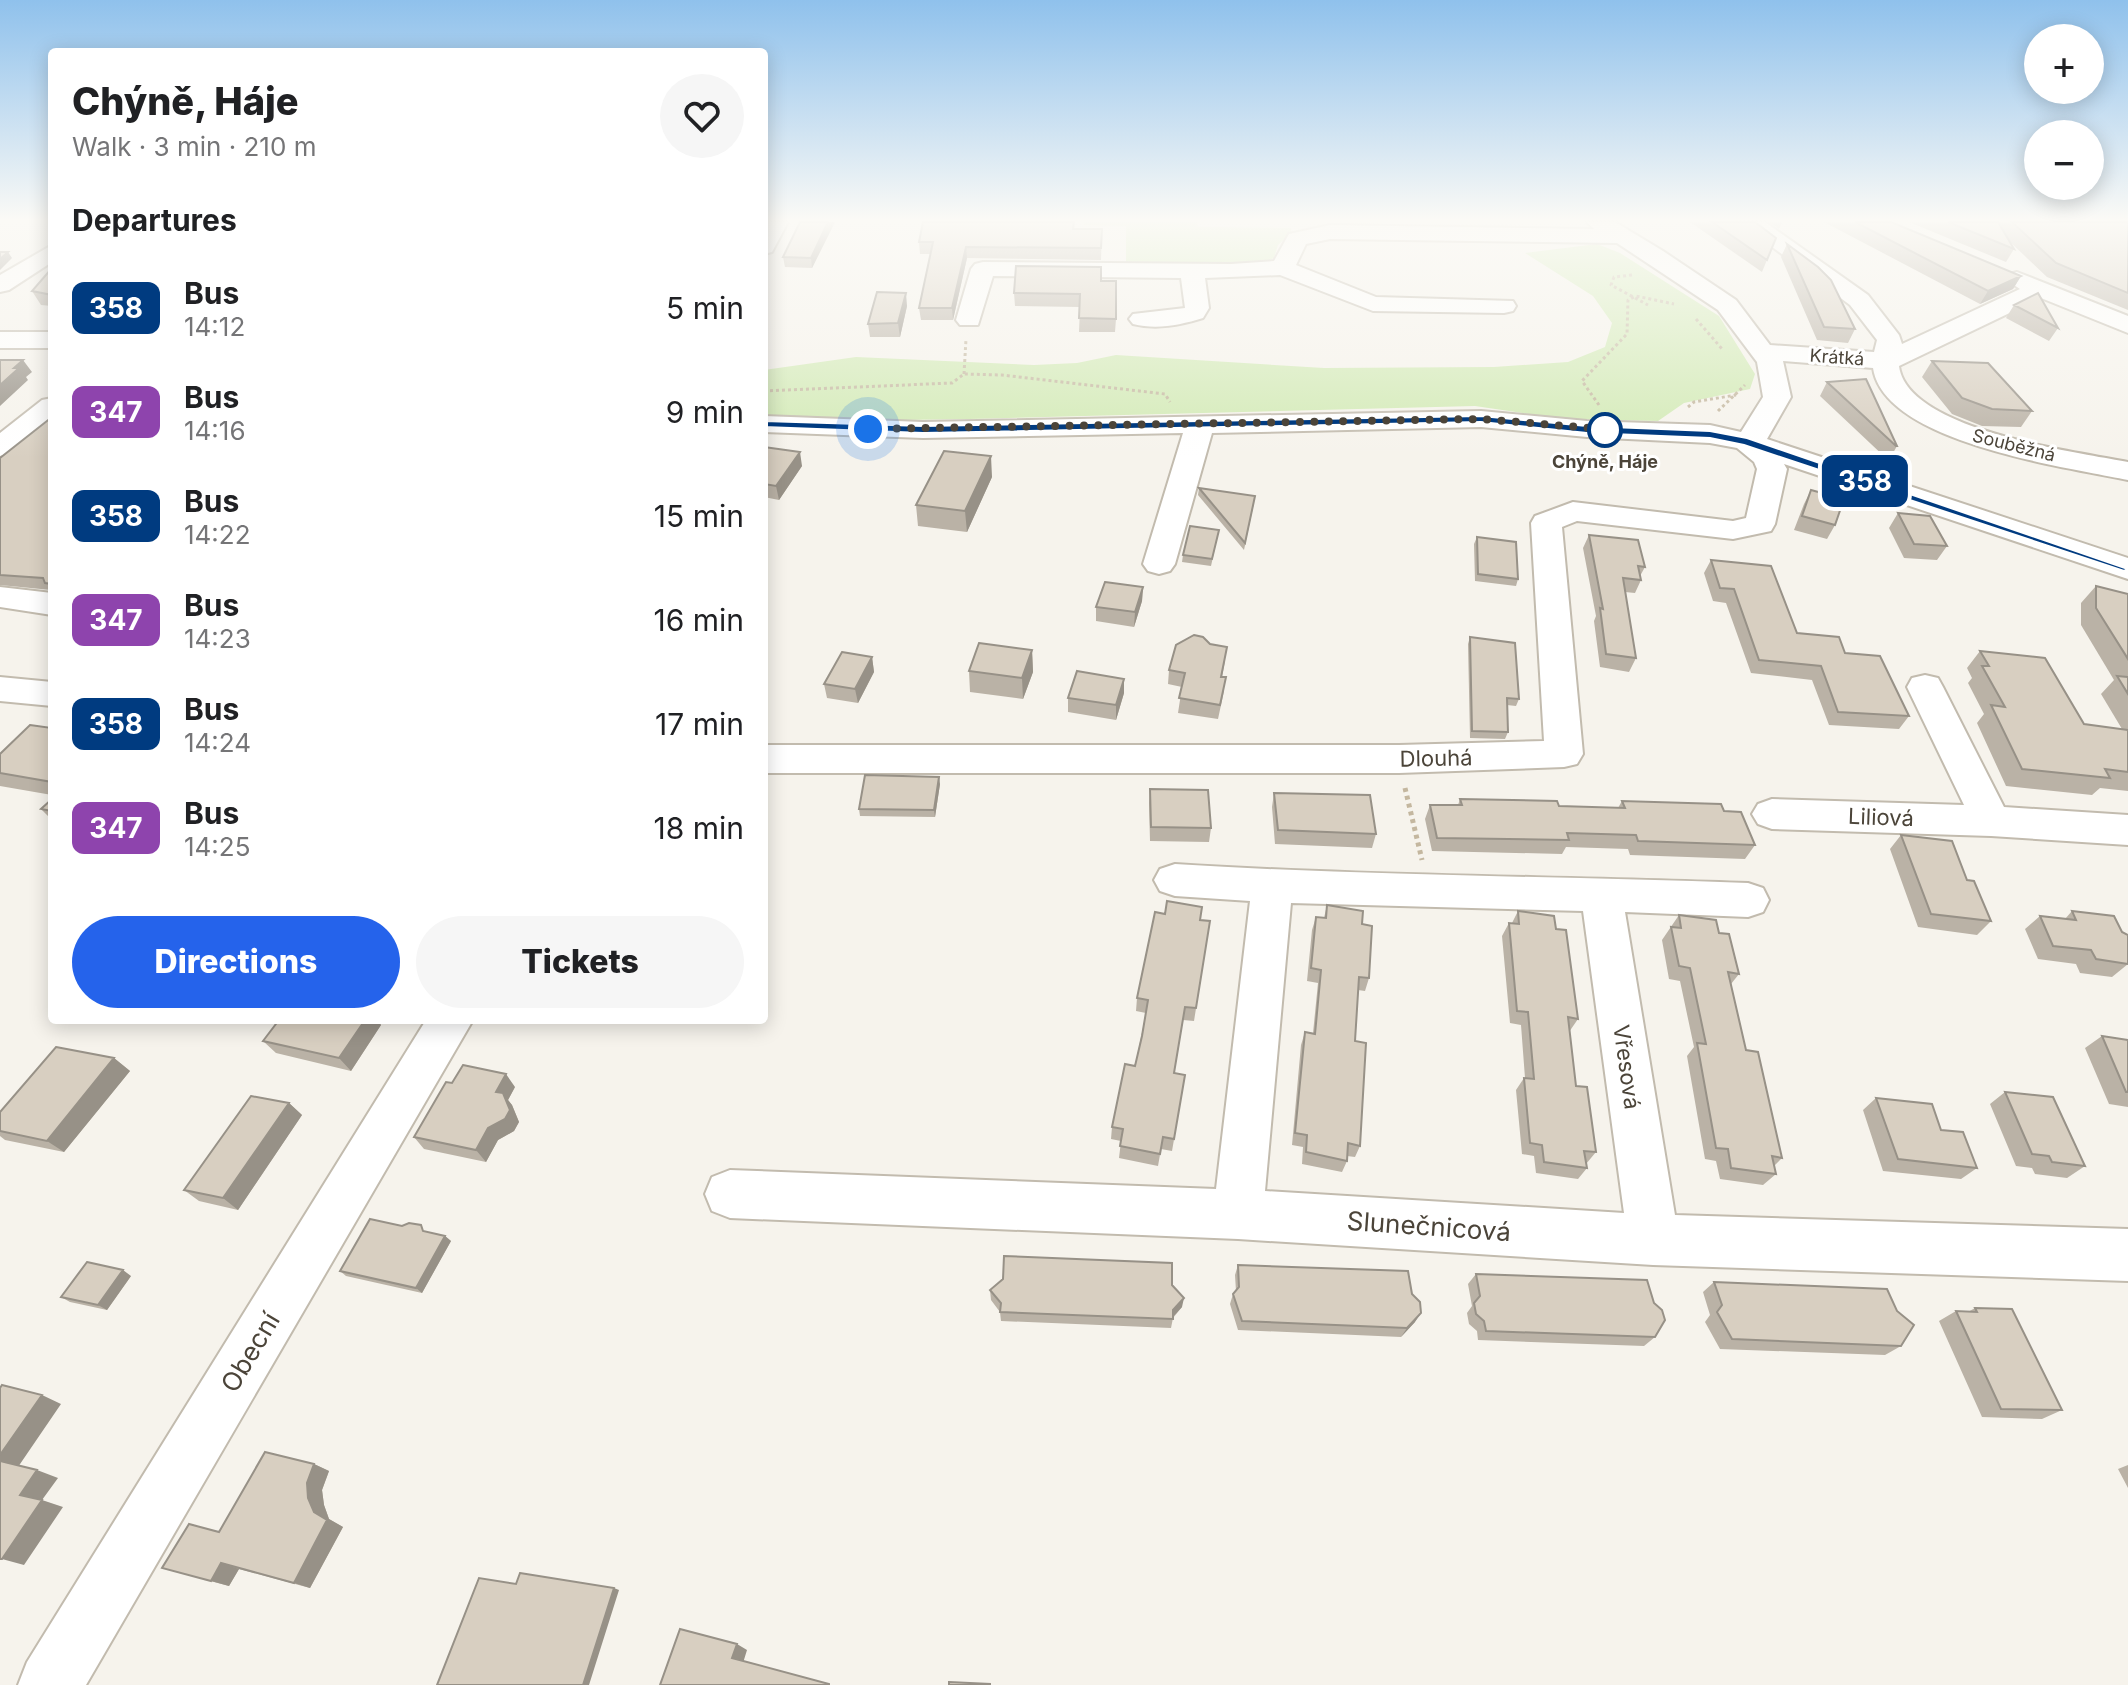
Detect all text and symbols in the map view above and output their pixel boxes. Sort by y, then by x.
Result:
map controls [2024,24,2104,200]
button: + [2024,24,2104,104]
button: heart [660,74,744,158]
text: Chýně, Háje [72,78,299,124]
button: − [2024,120,2104,200]
text: Walk · 3 min · 210 m [72,131,316,162]
text: Departures [72,202,237,238]
text: Bus [184,275,239,311]
text: 5 min [666,290,744,326]
text: 358 [89,291,143,325]
text: 14:12 [184,311,245,342]
street label: Krátká [1809,345,1865,369]
text: Bus [184,379,239,415]
text: 9 min [666,394,744,430]
text: 347 [89,395,143,429]
your location [848,409,888,449]
marker: Chýně, Háje [1588,413,1622,447]
text: 14:16 [184,415,246,446]
street label: Souběžná [1970,425,2058,465]
place label: Chýně, Háje [1552,451,1658,472]
line badge: 358 [1819,455,1911,507]
text: 358 [1838,464,1892,498]
text: Bus [184,483,239,519]
text: 15 min [654,498,744,534]
text: 358 [89,499,143,533]
text: 14:22 [184,519,251,550]
text: Bus [184,587,239,623]
text: 16 min [653,602,744,638]
text: 347 [89,603,143,637]
text: 14:23 [184,623,251,654]
text: Bus [184,691,239,727]
text: 17 min [655,706,744,742]
text: 358 [89,707,143,741]
text: 14:24 [184,727,251,758]
street label: Dlouhá [1399,744,1473,772]
text: Bus [184,795,239,831]
street label: Liliová [1848,803,1914,831]
text: 18 min [654,810,744,846]
text: 347 [89,811,143,845]
text: 14:25 [184,831,251,862]
button: Directions [72,916,400,1008]
button: Tickets [416,916,744,1008]
street label: Vřesová [1608,1023,1646,1111]
street label: Slunečnicová [1346,1205,1512,1247]
street label: Obecní [214,1306,286,1397]

